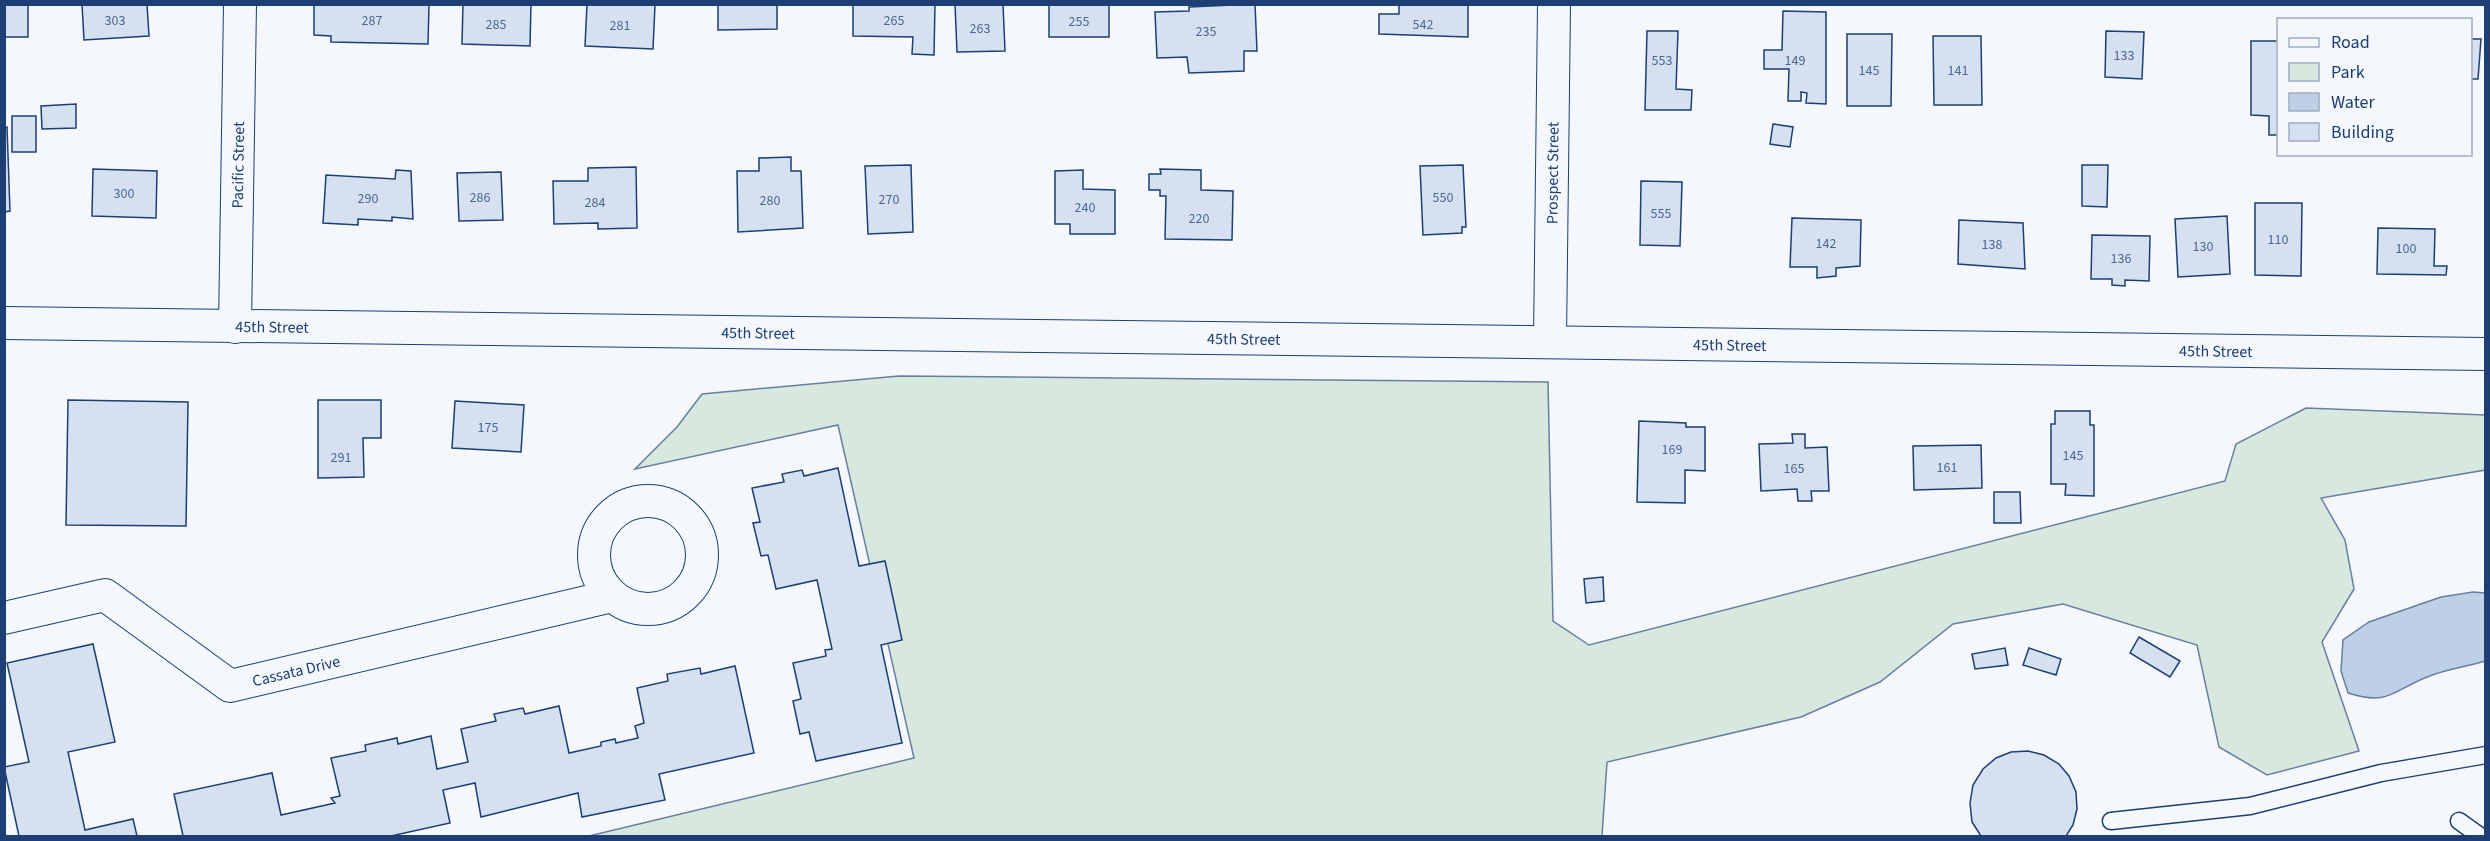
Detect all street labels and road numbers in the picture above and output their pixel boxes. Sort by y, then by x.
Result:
street label: Pacific Street [227,121,250,209]
street label: Prospect Street [1541,121,1565,224]
street label: 45th Street [235,316,309,339]
street label: 45th Street [721,322,795,345]
street label: 45th Street [1207,328,1281,351]
street label: 45th Street [1693,334,1767,357]
street label: 45th Street [2179,340,2253,363]
street label: Cassata Drive [250,650,342,692]

